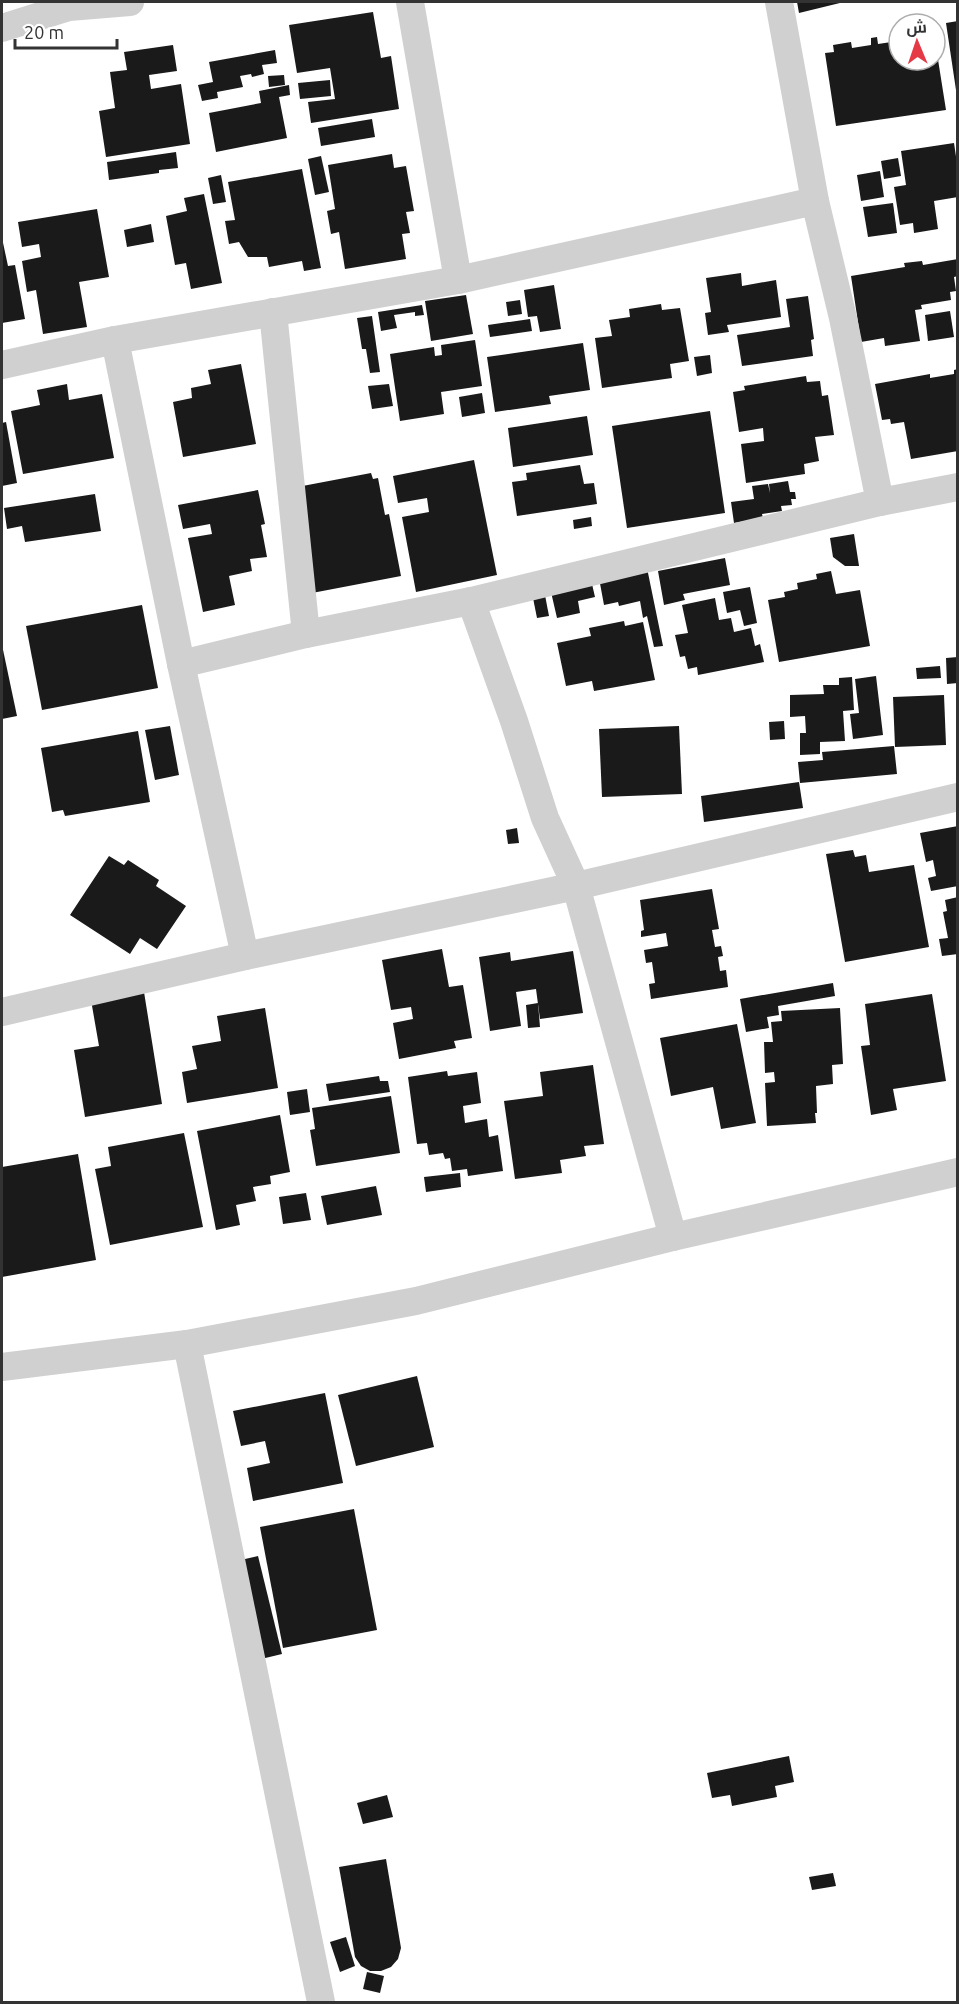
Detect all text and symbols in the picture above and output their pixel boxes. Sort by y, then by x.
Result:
scale bar [15,12,117,50]
north arrow [887,12,947,72]
text: ش [906,18,927,37]
text: 20 m [24,22,64,42]

